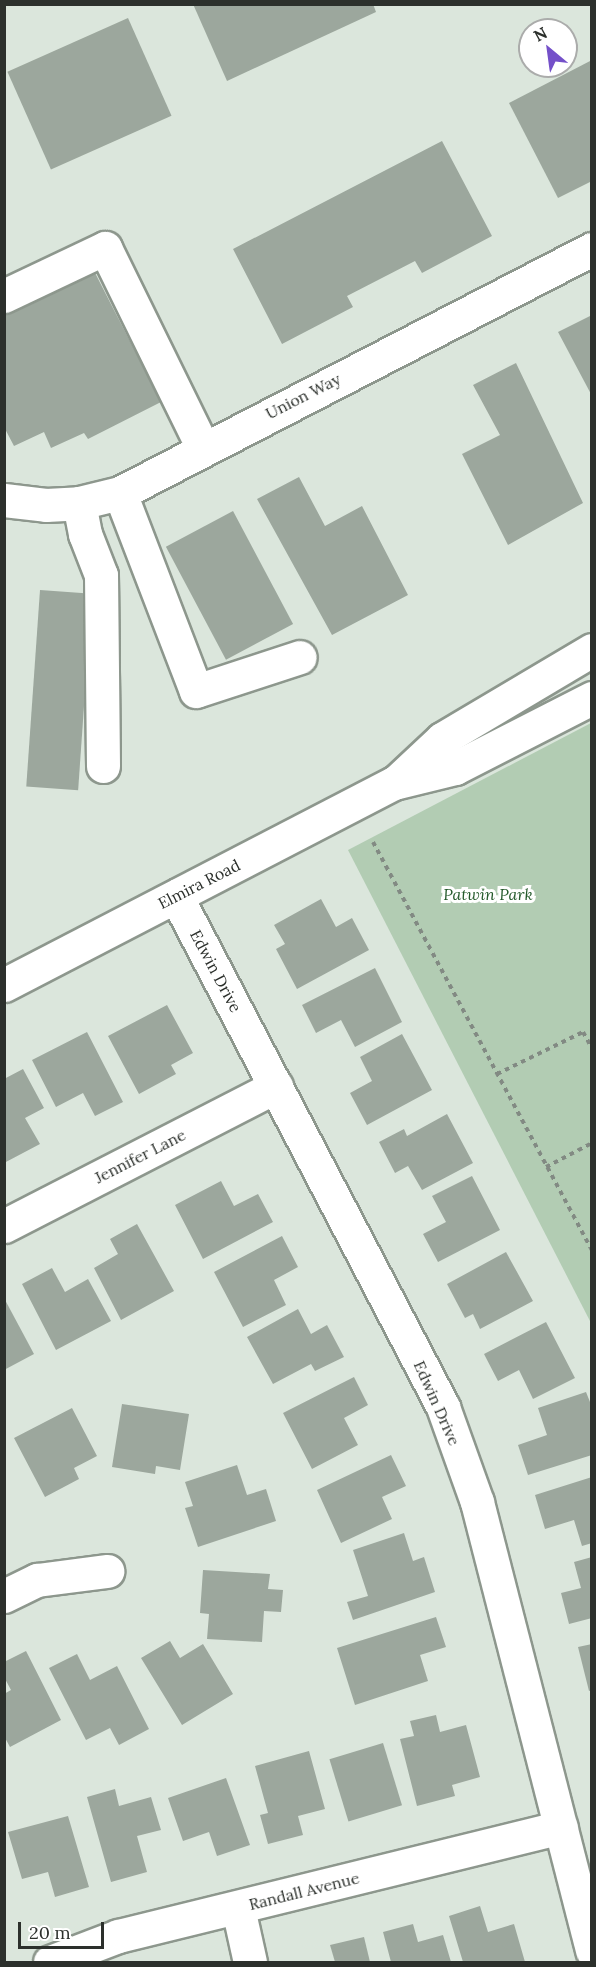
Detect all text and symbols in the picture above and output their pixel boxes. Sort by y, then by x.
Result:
north arrow [518,18,578,78]
text: N [530,22,551,46]
street label: Union Way [262,369,344,423]
street label: Elmira Road [155,855,243,913]
park label: Patwin Park [443,884,533,904]
street label: Edwin Drive [186,926,246,1016]
street label: Jennifer Lane [91,1125,189,1187]
street label: Edwin Drive [410,1358,464,1448]
street label: Randall Avenue [247,1868,361,1914]
scale bar [21,1910,106,1948]
text: 20 m [29,1921,71,1944]

